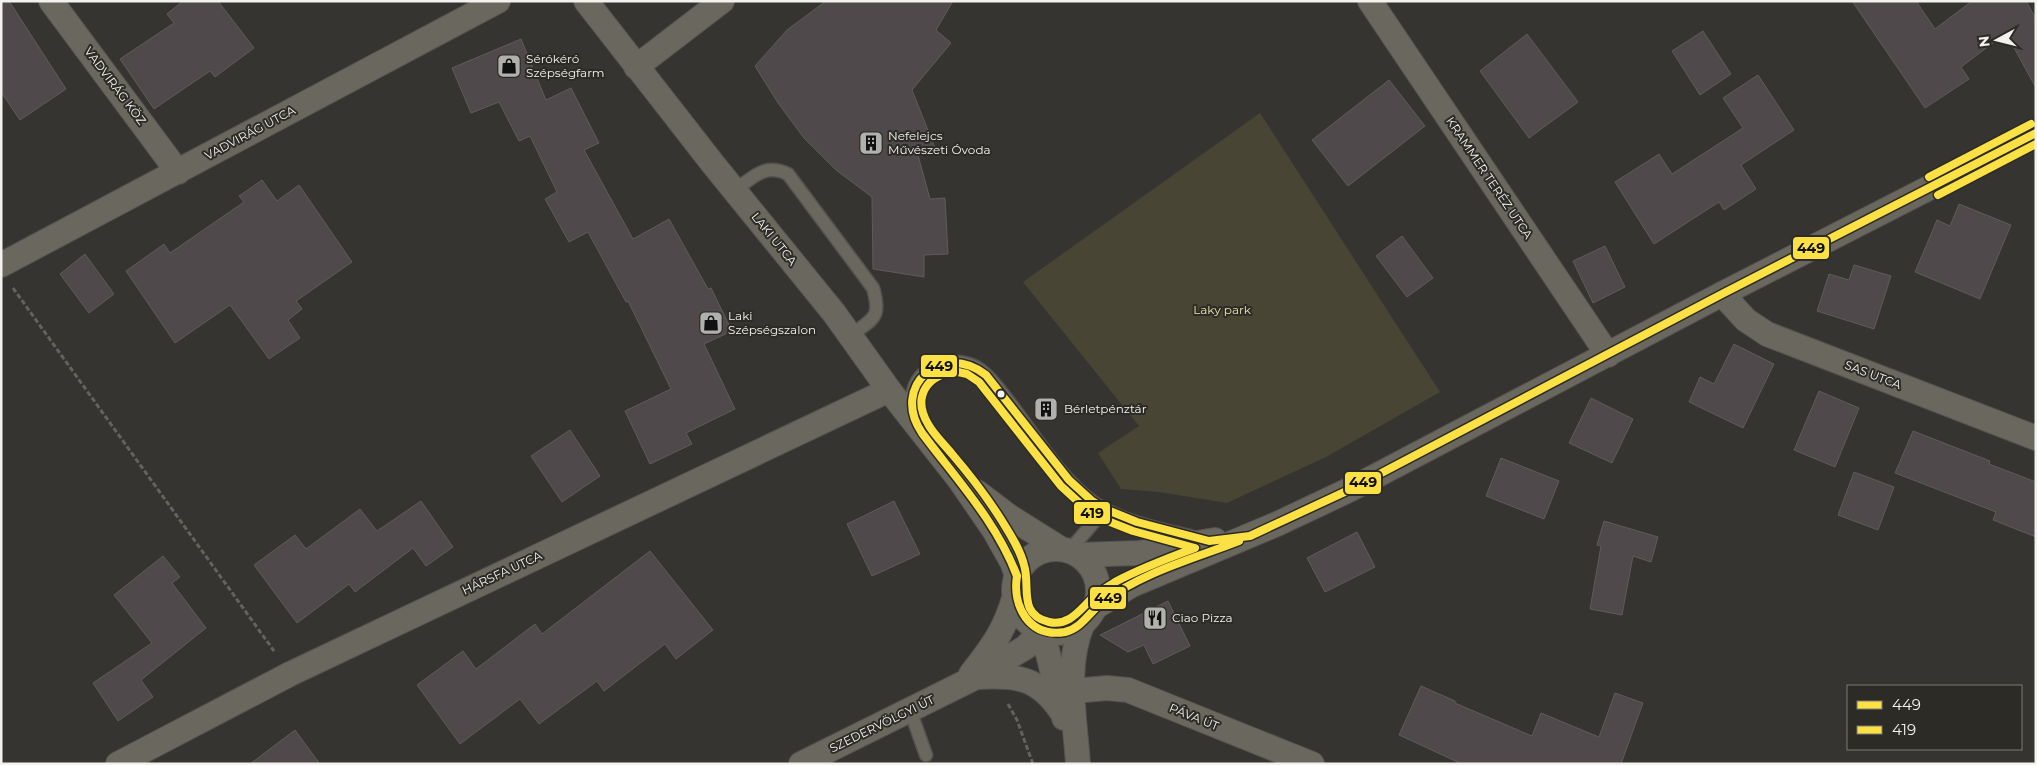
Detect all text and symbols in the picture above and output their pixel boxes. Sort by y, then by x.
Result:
north arrow [1972,15,2022,65]
text: N [1974,35,1994,48]
street label: VADVIRÁG KÖZ [81,44,150,128]
place label: Sérókéró Szépségfarm [526,51,605,80]
shop icon: Sérókéró Szépségfarm [496,53,522,79]
street label: VADVIRÁG UTCA [202,102,298,163]
street label: KRAMMER TERÉZ UTCA [1443,114,1536,242]
place label: Nefelejcs Művészeti Óvoda [888,128,991,157]
building icon: Nefelejcs Művészeti Óvoda [858,130,884,156]
street label: LAKI UTCA [748,209,801,269]
line badge: 449 [1792,236,1830,260]
text: 449 [1797,239,1825,257]
park label: Laky park [1193,302,1252,317]
place label: Laki Szépségszalon [728,308,816,337]
shop icon: Laki Szépségszalon [698,310,724,336]
line badge: 449 [920,354,958,378]
text: 449 [925,357,953,375]
street label: SAS UTCA [1843,357,1904,392]
unlabelled marker [996,389,1006,399]
building icon: Bérletpénztár [1033,396,1059,422]
place label: Bérletpénztár [1064,401,1147,416]
line badge: 449 [1344,471,1382,495]
text: 449 [1349,473,1377,491]
line badge: 419 [1073,501,1111,525]
text: 419 [1080,504,1104,522]
street label: HÁRSFA UTCA [459,547,544,598]
line badge: 449 [1089,586,1127,610]
text: 449 [1094,589,1122,607]
restaurant icon: Ciao Pizza [1142,605,1168,631]
place label: Ciao Pizza [1172,610,1233,625]
legend [1847,685,2022,750]
street label: SZEDERVÖLGYI ÚT [827,692,937,755]
text: 449 [1892,695,1921,714]
street label: PÁVA ÚT [1167,700,1221,733]
text: 419 [1892,720,1916,739]

